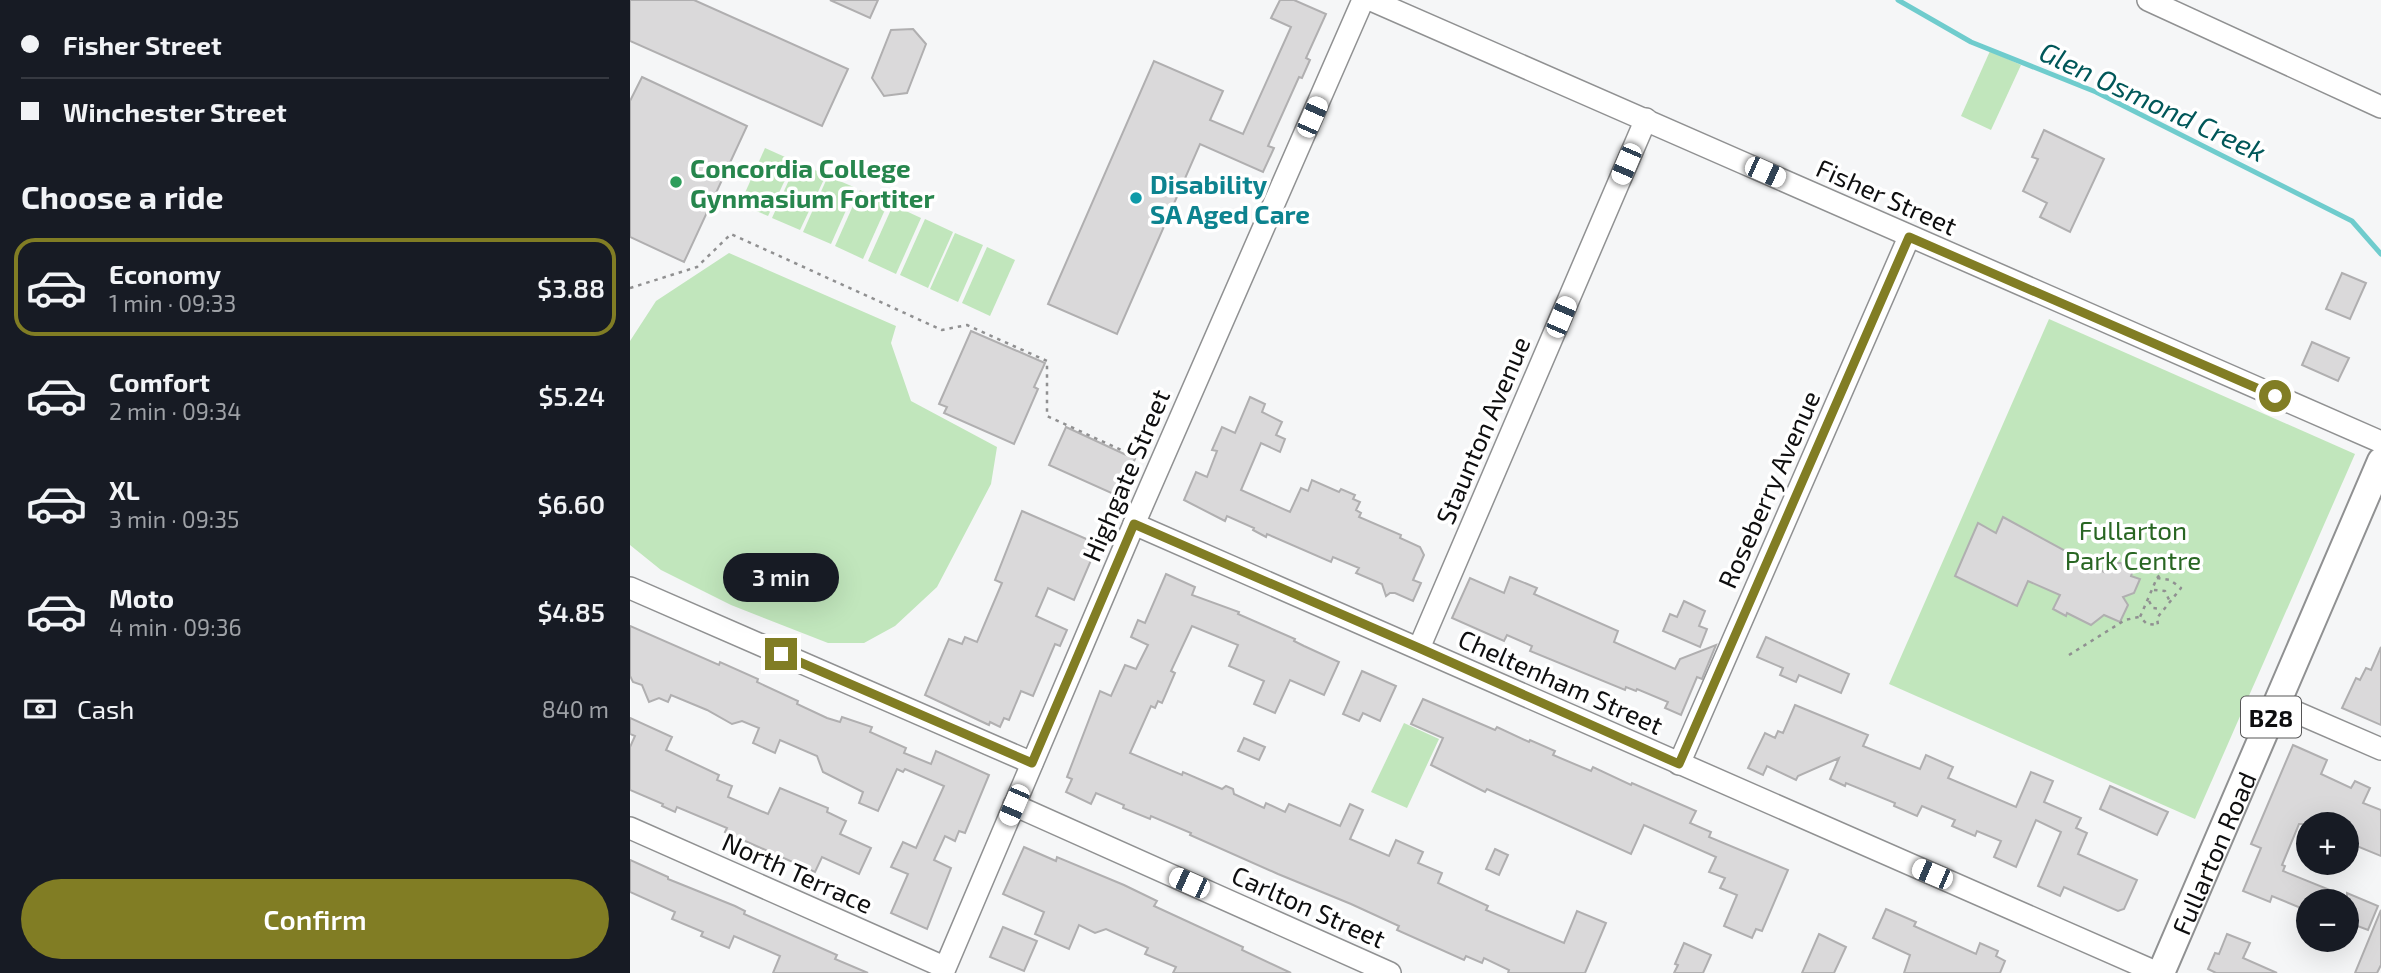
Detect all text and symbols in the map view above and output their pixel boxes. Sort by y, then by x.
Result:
text: Fisher Street [63,29,222,60]
water label: Glen Osmond Creek [2034,34,2272,168]
car [1294,94,1331,140]
text: Winchester Street [63,96,287,127]
car [1609,141,1644,187]
street label: Fisher Street [1812,151,1962,241]
place label: Concordia College Gynmasium Fortiter [690,152,935,214]
car [1742,154,1789,190]
place label: Disability SA Aged Care [1150,168,1310,229]
marker: Concordia College Gynmasium Fortiter [668,174,684,190]
text: Choose a ride [21,177,224,215]
marker: Disability SA Aged Care [1128,190,1144,206]
icon: car [25,256,88,319]
text: Economy [109,258,221,289]
text: $3.88 [537,272,605,303]
text: 1 min · 09:33 [109,289,236,317]
car [1544,294,1579,340]
street label: Staunton Avenue [1429,332,1535,528]
icon: car [25,364,88,427]
text: Comfort [109,366,210,397]
text: $5.24 [539,380,605,411]
route start [2259,380,2291,412]
street label: Highgate Street [1075,384,1175,566]
street label: Roseberry Avenue [1711,385,1825,593]
text: 2 min · 09:34 [109,397,241,425]
icon: car [25,472,88,535]
text: XL [109,474,140,505]
text: $6.60 [538,488,605,519]
text: 3 min · 09:35 [109,505,239,533]
park label: Fullarton Park Centre [2065,514,2201,575]
callout: 3 min [723,552,839,602]
text: 3 min [752,563,810,591]
icon: car [25,580,88,643]
text: Moto [109,582,174,613]
text: $4.85 [537,596,605,627]
text: 4 min · 09:36 [109,613,242,641]
street label: Cheltenham Street [1454,622,1668,740]
route end [765,638,797,670]
icon: cash [21,690,59,728]
text: Cash [77,693,134,724]
text: 840 m [542,695,609,723]
road number: B28 [2241,696,2301,738]
street label: Fullarton Road [2164,767,2261,939]
car [997,782,1032,828]
map controls [2296,812,2359,952]
button: + [2296,812,2359,875]
street label: North Terrace [718,825,878,919]
car [1909,856,1956,892]
street label: Carlton Street [1227,858,1391,954]
car [1166,865,1213,901]
button: Confirm [21,879,609,959]
button: − [2296,889,2359,952]

